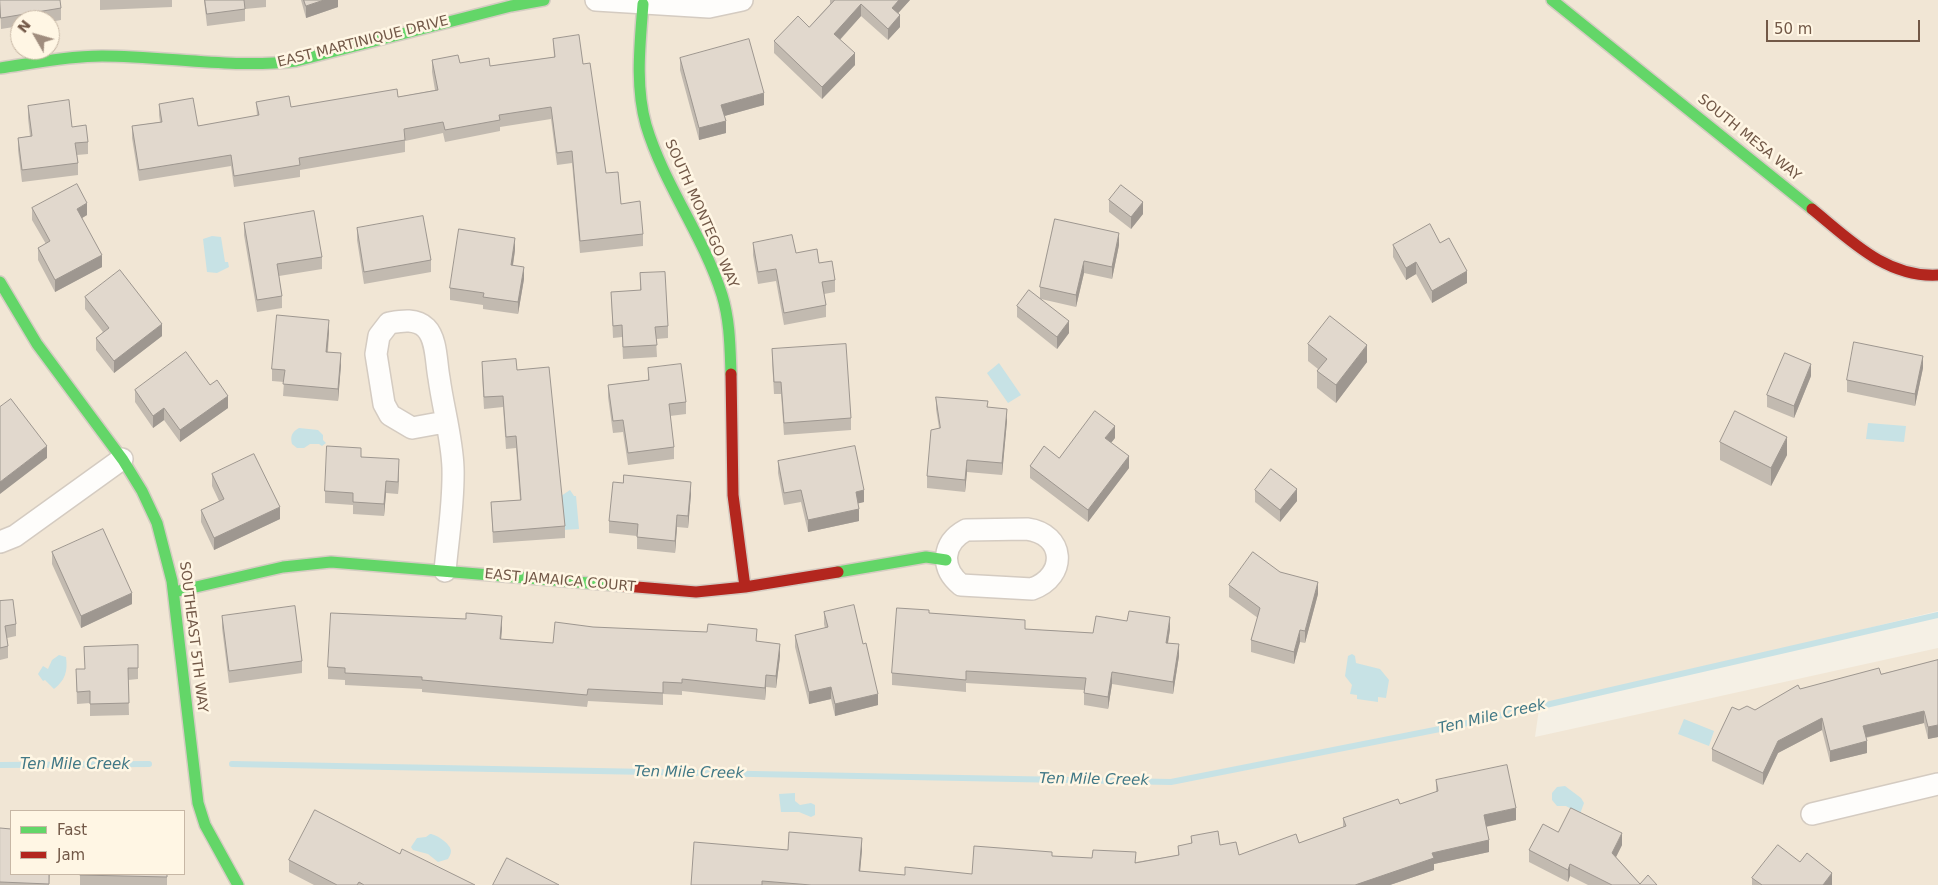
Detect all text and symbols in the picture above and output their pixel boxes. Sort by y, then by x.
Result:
north arrow [10,10,60,60]
scale bar [1768,10,1922,42]
street label: EAST MARTINIQUE DRIVE [276,13,450,71]
text: N [14,17,34,36]
text: 50 m [1774,20,1812,38]
street label: SOUTH MESA WAY [1694,91,1804,185]
street label: SOUTH MONTEGO WAY [661,137,741,291]
street label: SOUTHEAST 5TH WAY [175,560,211,714]
street label: EAST JAMAICA COURT [484,566,636,596]
water label: Ten Mile Creek [1436,696,1548,738]
water label: Ten Mile Creek [20,756,130,774]
water label: Ten Mile Creek [634,763,744,783]
water label: Ten Mile Creek [1039,770,1149,790]
legend [10,810,185,875]
text: Fast [57,821,87,839]
text: Jam [57,846,85,864]

